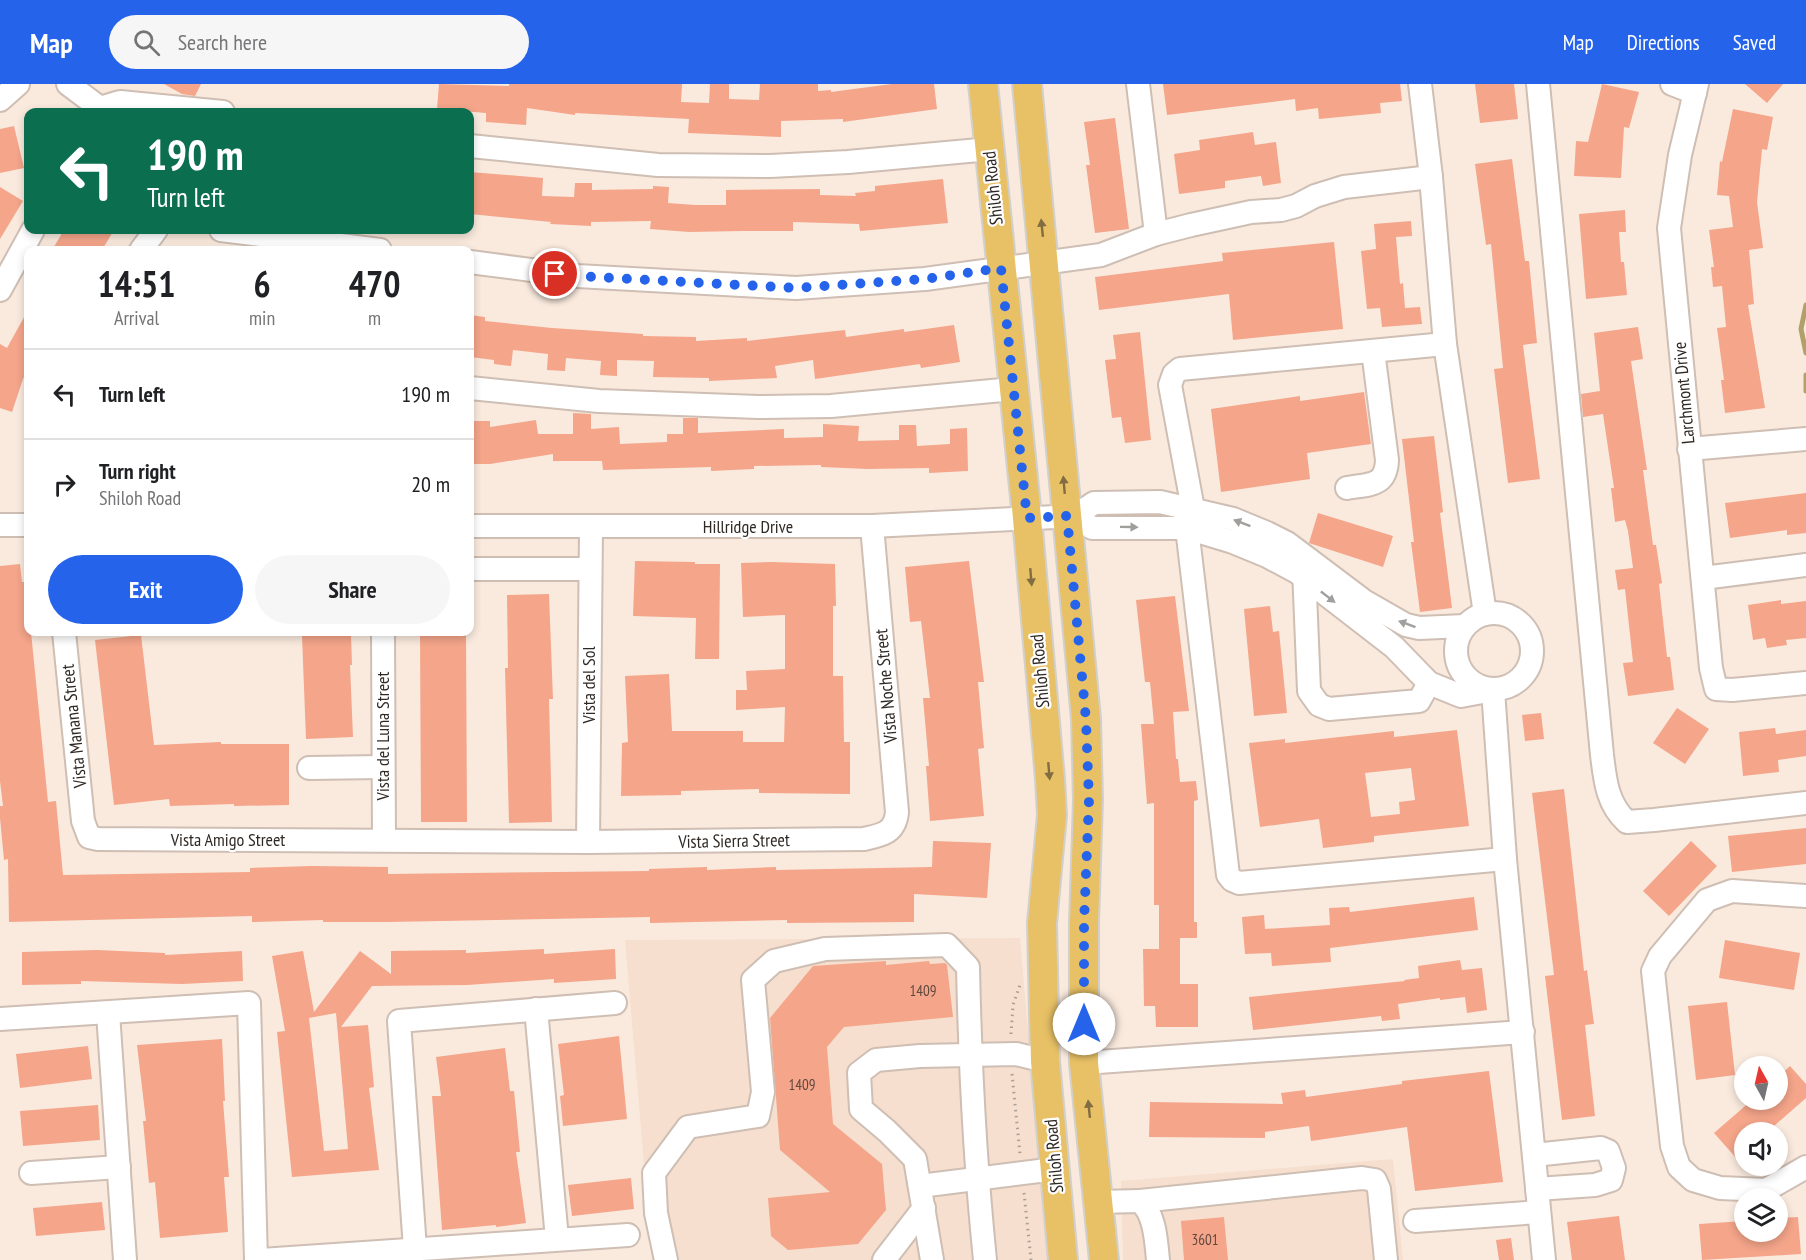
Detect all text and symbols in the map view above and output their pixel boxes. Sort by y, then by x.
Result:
search box [109,15,529,69]
text: Map [30,24,73,61]
icon: search [130,26,163,59]
text: Search here [178,28,267,56]
text: Map [1563,29,1594,56]
text: Directions [1627,29,1700,56]
text: Saved [1733,29,1776,56]
text: 190 m [147,127,244,182]
icon: left [48,132,126,210]
street label: Shiloh Road [977,150,1008,226]
text: Turn left [147,180,225,214]
one-way arrow [1037,218,1047,237]
pin [529,248,580,299]
icon: arrive [538,257,571,290]
text: 14:51 [98,260,175,307]
text: 6 [253,260,271,307]
text: 470 [349,260,400,307]
text: Arrival [114,305,159,331]
text: min [249,305,275,331]
text: m [368,305,381,331]
street label: Larchmont Drive [1668,341,1699,445]
icon: left [48,378,81,411]
text: Turn left [99,380,165,408]
text: 190 m [401,380,450,408]
text: Turn right [99,457,176,485]
icon: right [48,468,81,501]
text: 20 m [411,470,450,498]
one-way arrow [1059,476,1069,495]
text: Shiloh Road [99,485,181,511]
street label: Hillridge Drive [703,515,793,538]
one-way arrow [1233,518,1251,527]
one-way arrow [1120,522,1139,531]
button: Exit [48,555,243,624]
button: Share [255,555,450,624]
one-way arrow [1026,567,1036,586]
one-way arrow [1320,590,1336,603]
one-way arrow [1398,618,1416,628]
street label: Vista Noche Street [869,628,902,745]
street label: Shiloh Road [1025,633,1054,709]
street label: Vista del Sol [577,646,600,725]
street label: Vista Manana Street [56,663,92,790]
street label: Vista del Luna Street [371,672,394,801]
one-way arrow [1044,761,1054,780]
street label: Vista Amigo Street [170,828,285,851]
street label: Vista Sierra Street [677,828,790,853]
house number: 1409 [909,981,937,1000]
position arrow [1052,992,1116,1056]
north arrow [1734,1056,1788,1110]
map controls [1734,1056,1788,1242]
house number: 1409 [788,1075,816,1094]
one-way arrow [1084,1099,1094,1118]
street label: Shiloh Road [1039,1118,1068,1194]
button: sound [1734,1122,1788,1176]
button: layers [1734,1188,1788,1242]
house number: 3601 [1191,1230,1219,1249]

